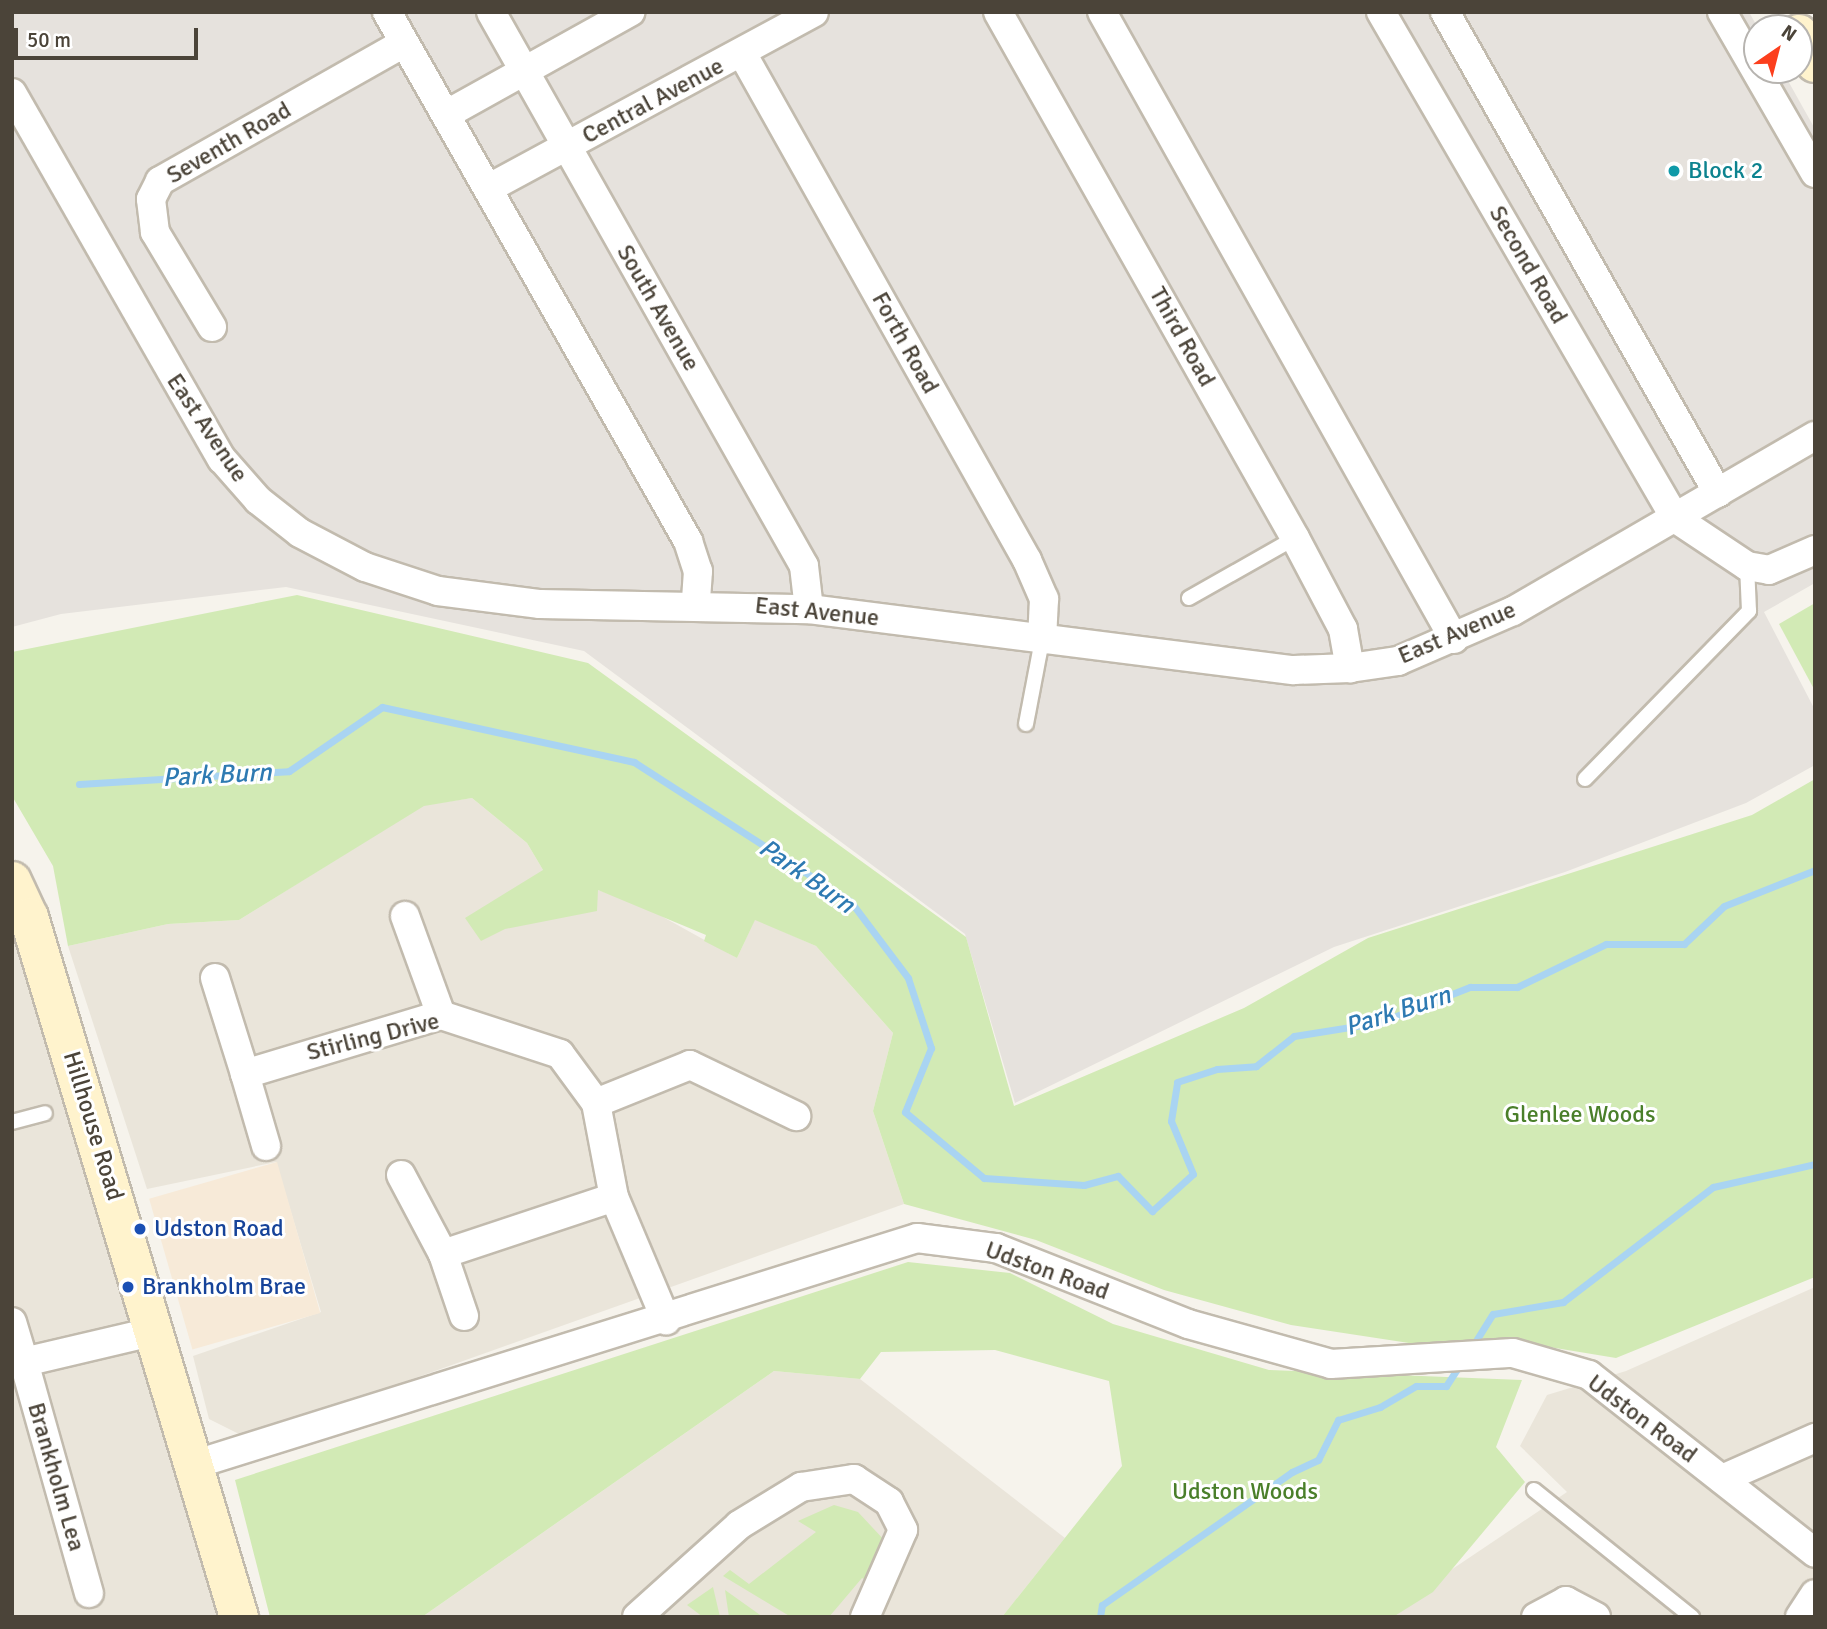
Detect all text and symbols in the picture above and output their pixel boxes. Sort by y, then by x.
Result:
scale bar [18,14,201,58]
north arrow [1743,14,1813,84]
text: N [1777,20,1801,47]
text: 50 m [27,27,71,53]
street label: Central Avenue [577,52,729,150]
street label: Seventh Road [162,96,296,190]
place label: Block 2 [1688,157,1763,185]
marker: Block 2 [1666,163,1682,179]
street label: Second Road [1483,201,1573,329]
street label: South Avenue [610,240,706,376]
street label: Third Road [1143,282,1221,392]
street label: Forth Road [865,287,945,399]
street label: East Avenue [160,368,254,488]
street label: East Avenue [753,591,881,633]
street label: East Avenue [1394,595,1520,671]
water label: Park Burn [162,758,272,794]
water label: Park Burn [752,833,860,921]
water label: Park Burn [1341,980,1455,1044]
street label: Stirling Drive [304,1007,442,1067]
street label: Hillhouse Road [57,1048,129,1204]
park label: Glenlee Woods [1504,1101,1656,1129]
place label: Udston Road [154,1215,284,1243]
marker: Udston Road [132,1221,148,1237]
street label: Udston Road [981,1235,1113,1307]
place label: Brankholm Brae [142,1273,306,1301]
marker: Brankholm Brae [120,1279,136,1295]
street label: Udston Road [1582,1368,1702,1470]
street label: Brankholm Lea [21,1399,91,1555]
park label: Udston Woods [1172,1478,1318,1506]

